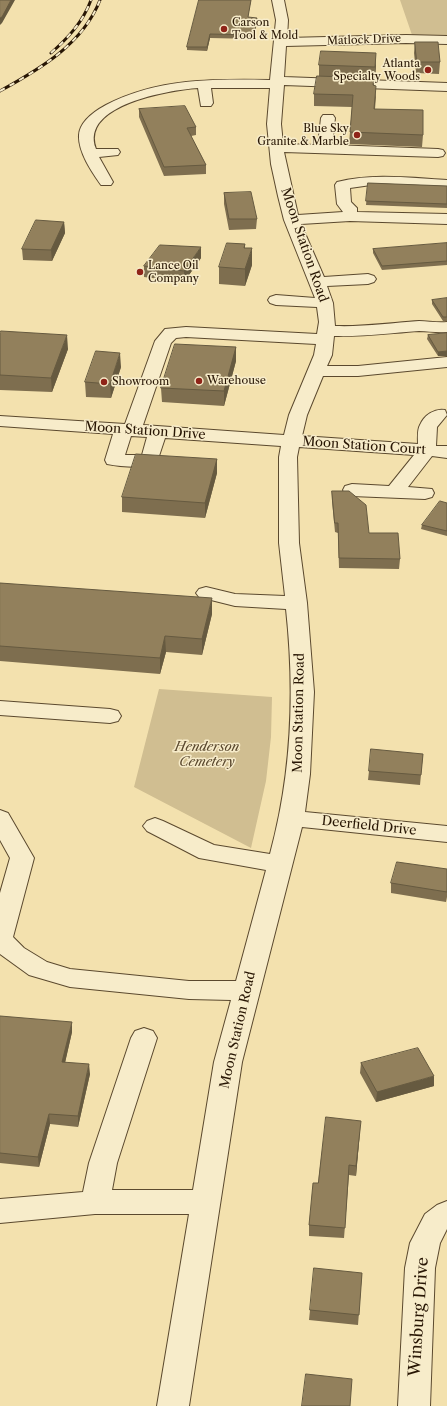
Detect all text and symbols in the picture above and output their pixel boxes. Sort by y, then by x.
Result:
place label: Carson Tool & Mold [232,16,298,42]
marker: Carson Tool & Mold [219,24,229,34]
street label: Matlock Drive [327,32,401,48]
place label: Atlanta Specialty Woods [333,57,420,83]
marker: Atlanta Specialty Woods [423,65,433,75]
place label: Blue Sky Granite & Marble [257,122,349,148]
marker: Blue Sky Granite & Marble [352,130,362,140]
street label: Moon Station Road [277,186,331,304]
place label: Lance Oil Company [148,259,199,285]
marker: Lance Oil Company [135,267,145,277]
place label: Warehouse [207,374,266,388]
place label: Showroom [112,375,169,389]
marker: Warehouse [194,376,204,386]
marker: Showroom [99,377,109,387]
street label: Moon Station Drive [84,419,206,443]
street label: Moon Station Court [302,434,426,458]
street label: Moon Station Road [290,653,308,773]
park label: Henderson Cemetery [175,739,239,770]
street label: Deerfield Drive [321,813,417,839]
street label: Moon Station Road [217,970,259,1090]
street label: Winsburg Drive [405,1257,433,1377]

